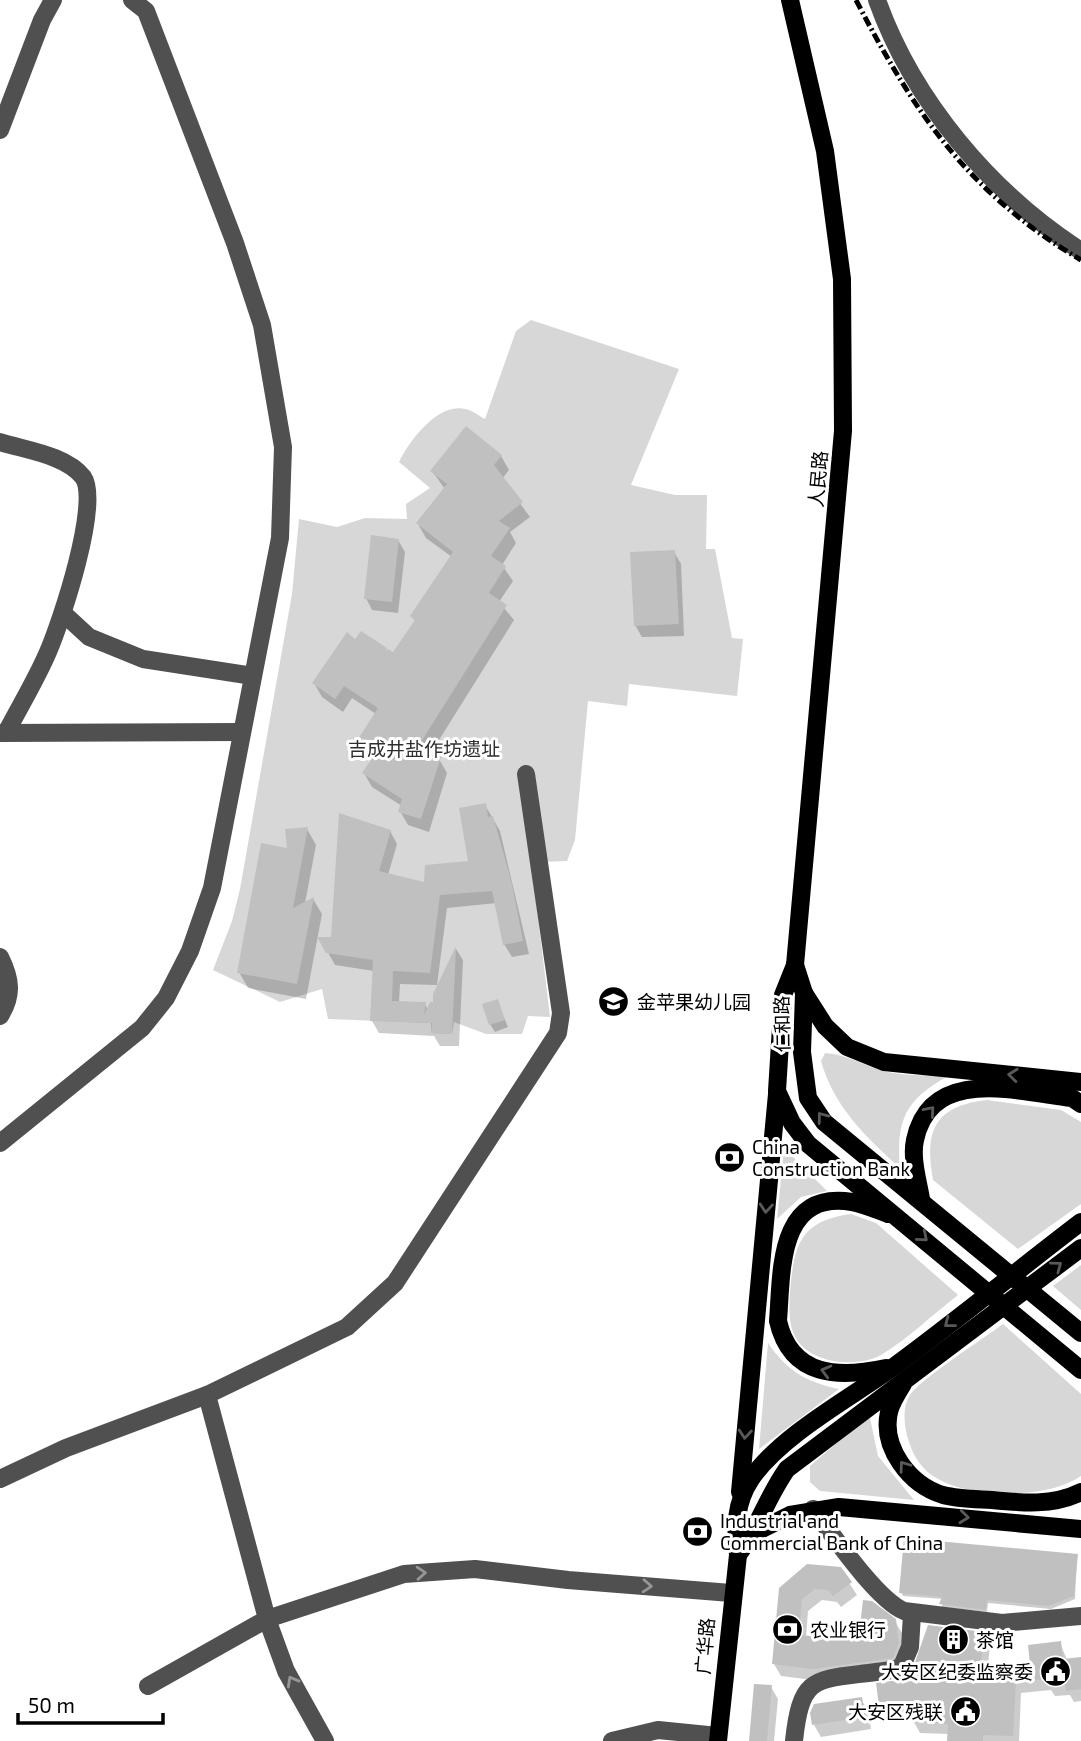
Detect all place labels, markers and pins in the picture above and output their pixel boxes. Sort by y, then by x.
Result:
school or university icon: 金苹果幼儿园 [597,985,631,1019]
place label: 金苹果幼儿园 [637,990,751,1013]
place label: China Construction Bank [752,1135,911,1180]
bank icon: China Construction Bank [712,1141,746,1175]
place label: Industrial and Commercial Bank of China [720,1509,943,1554]
bank icon: Industrial and Commercial Bank of China [680,1515,714,1549]
bank icon: 农业银行 [770,1613,804,1647]
place label: 农业银行 [810,1618,886,1641]
building icon: 茶馆 [936,1623,970,1657]
place label: 茶馆 [976,1628,1014,1651]
public building icon: 大安区纪委监察委 [1039,1655,1073,1689]
place label: 大安区纪委监察委 [881,1660,1033,1683]
public building icon: 大安区残联 [949,1695,983,1729]
place label: 大安区残联 [848,1700,943,1723]

